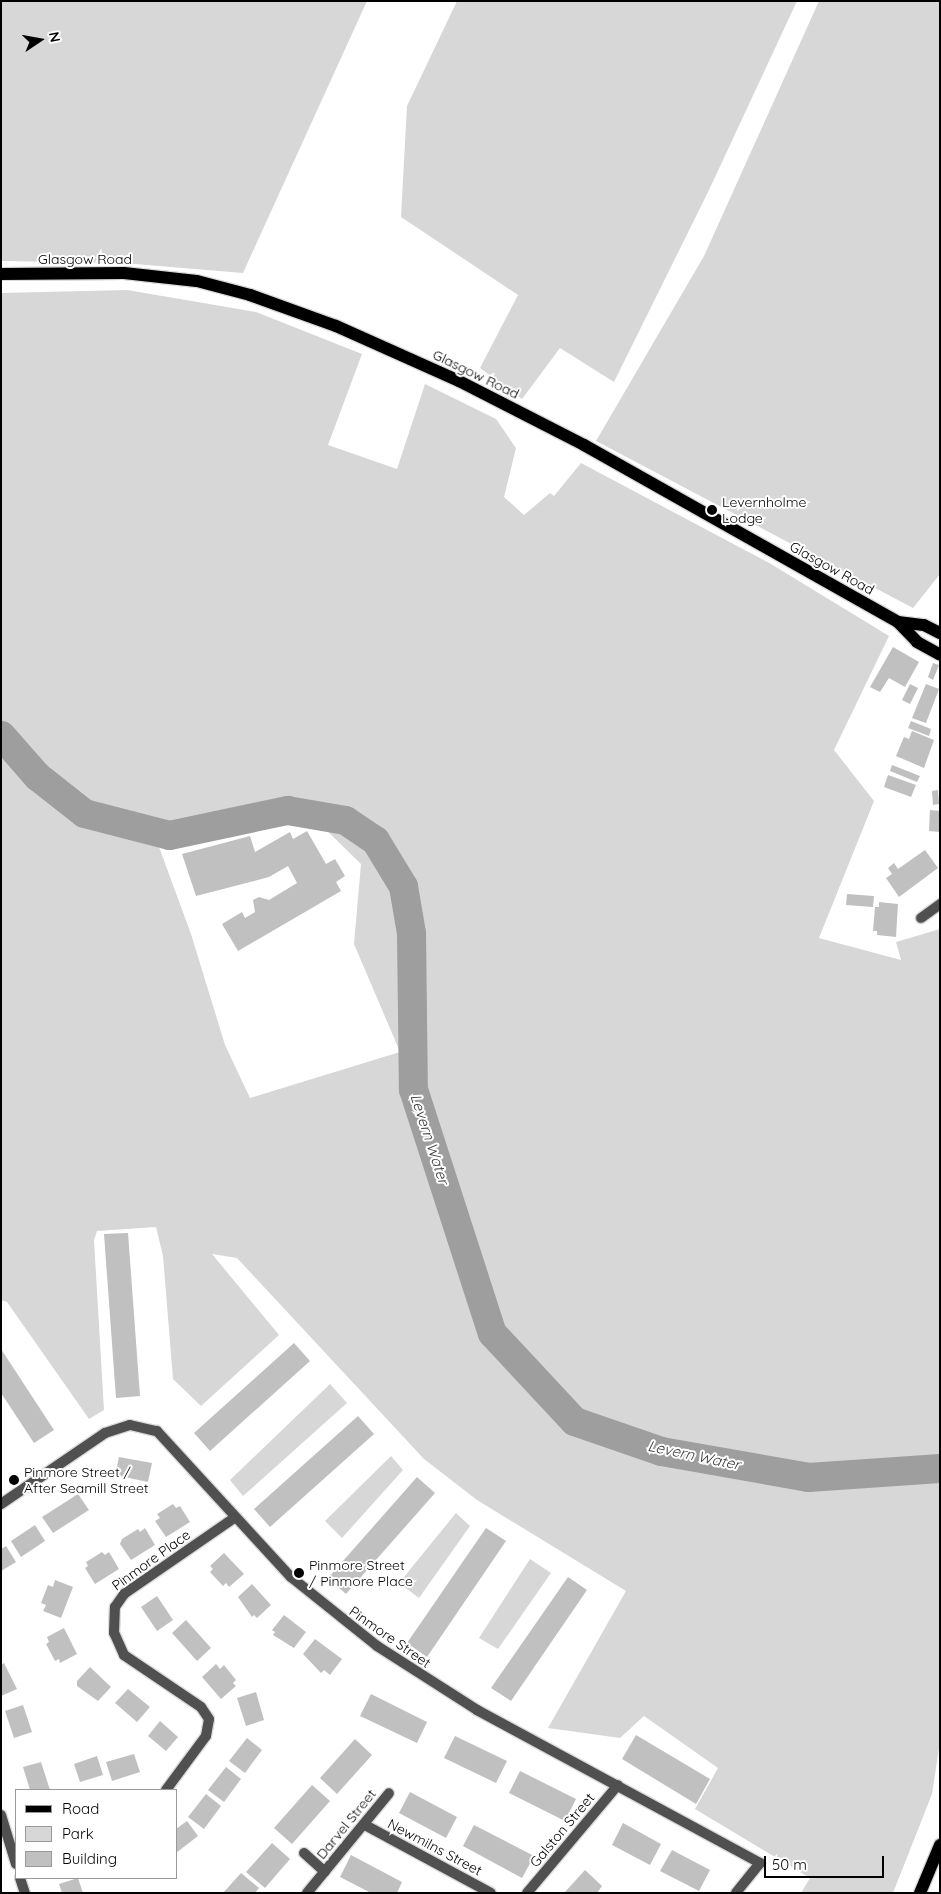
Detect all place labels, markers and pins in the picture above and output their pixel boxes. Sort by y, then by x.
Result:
place label: Levernholme Lodge [722,494,806,526]
marker: Levernholme Lodge [706,504,718,516]
place label: Pinmore Street / After Seamill Street [24,1464,149,1496]
marker: Pinmore Street / After Seamill Street [8,1474,20,1486]
place label: Pinmore Street / Pinmore Place [309,1557,413,1590]
marker: Pinmore Street / Pinmore Place [293,1567,305,1579]

